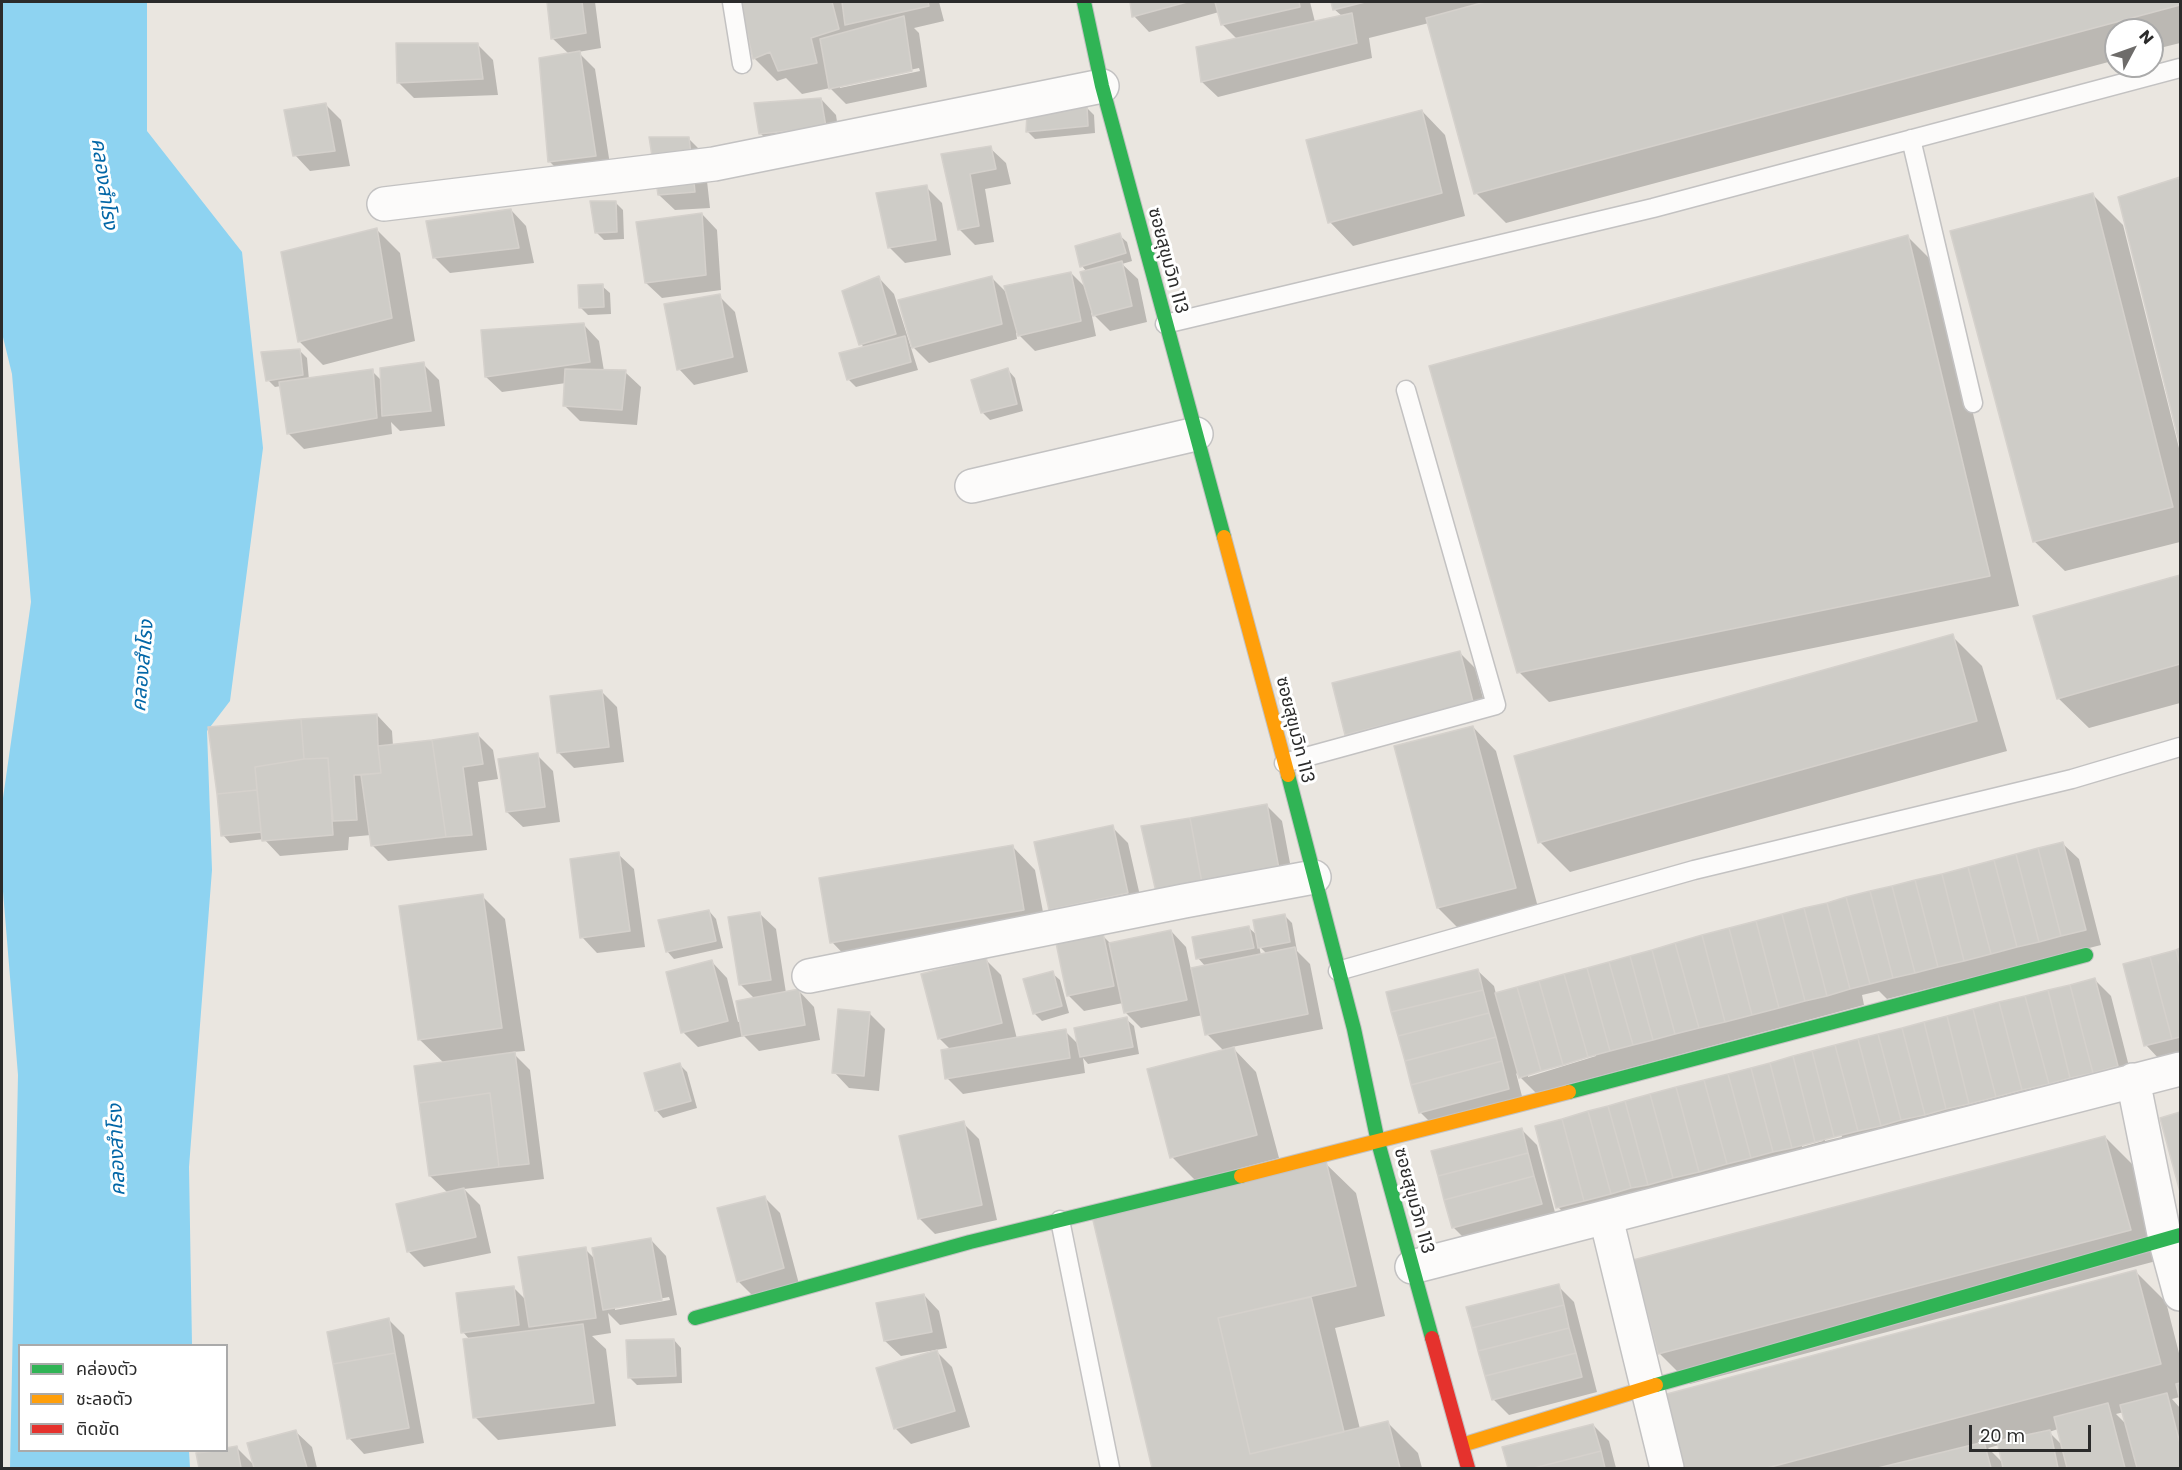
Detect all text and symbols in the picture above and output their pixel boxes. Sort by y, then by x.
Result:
north arrow [2104,18,2164,78]
text: N [2134,25,2159,49]
water label: คลองสำโรง [85,137,121,231]
street label: ซอยสุขุมวิท 113 [1142,206,1192,316]
water label: คลองสำโรง [128,619,160,713]
street label: ซอยสุขุมวิท 113 [1270,675,1318,785]
water label: คลองสำโรง [104,1104,132,1196]
street label: ซอยสุขุมวิท 113 [1388,1146,1438,1256]
legend [18,1344,228,1452]
text: คล่องตัว [76,1356,138,1381]
text: ชะลอตัว [76,1386,133,1411]
scale bar [1972,1413,2094,1451]
text: ติดขัด [76,1416,119,1441]
text: 20 m [1980,1423,2025,1448]

